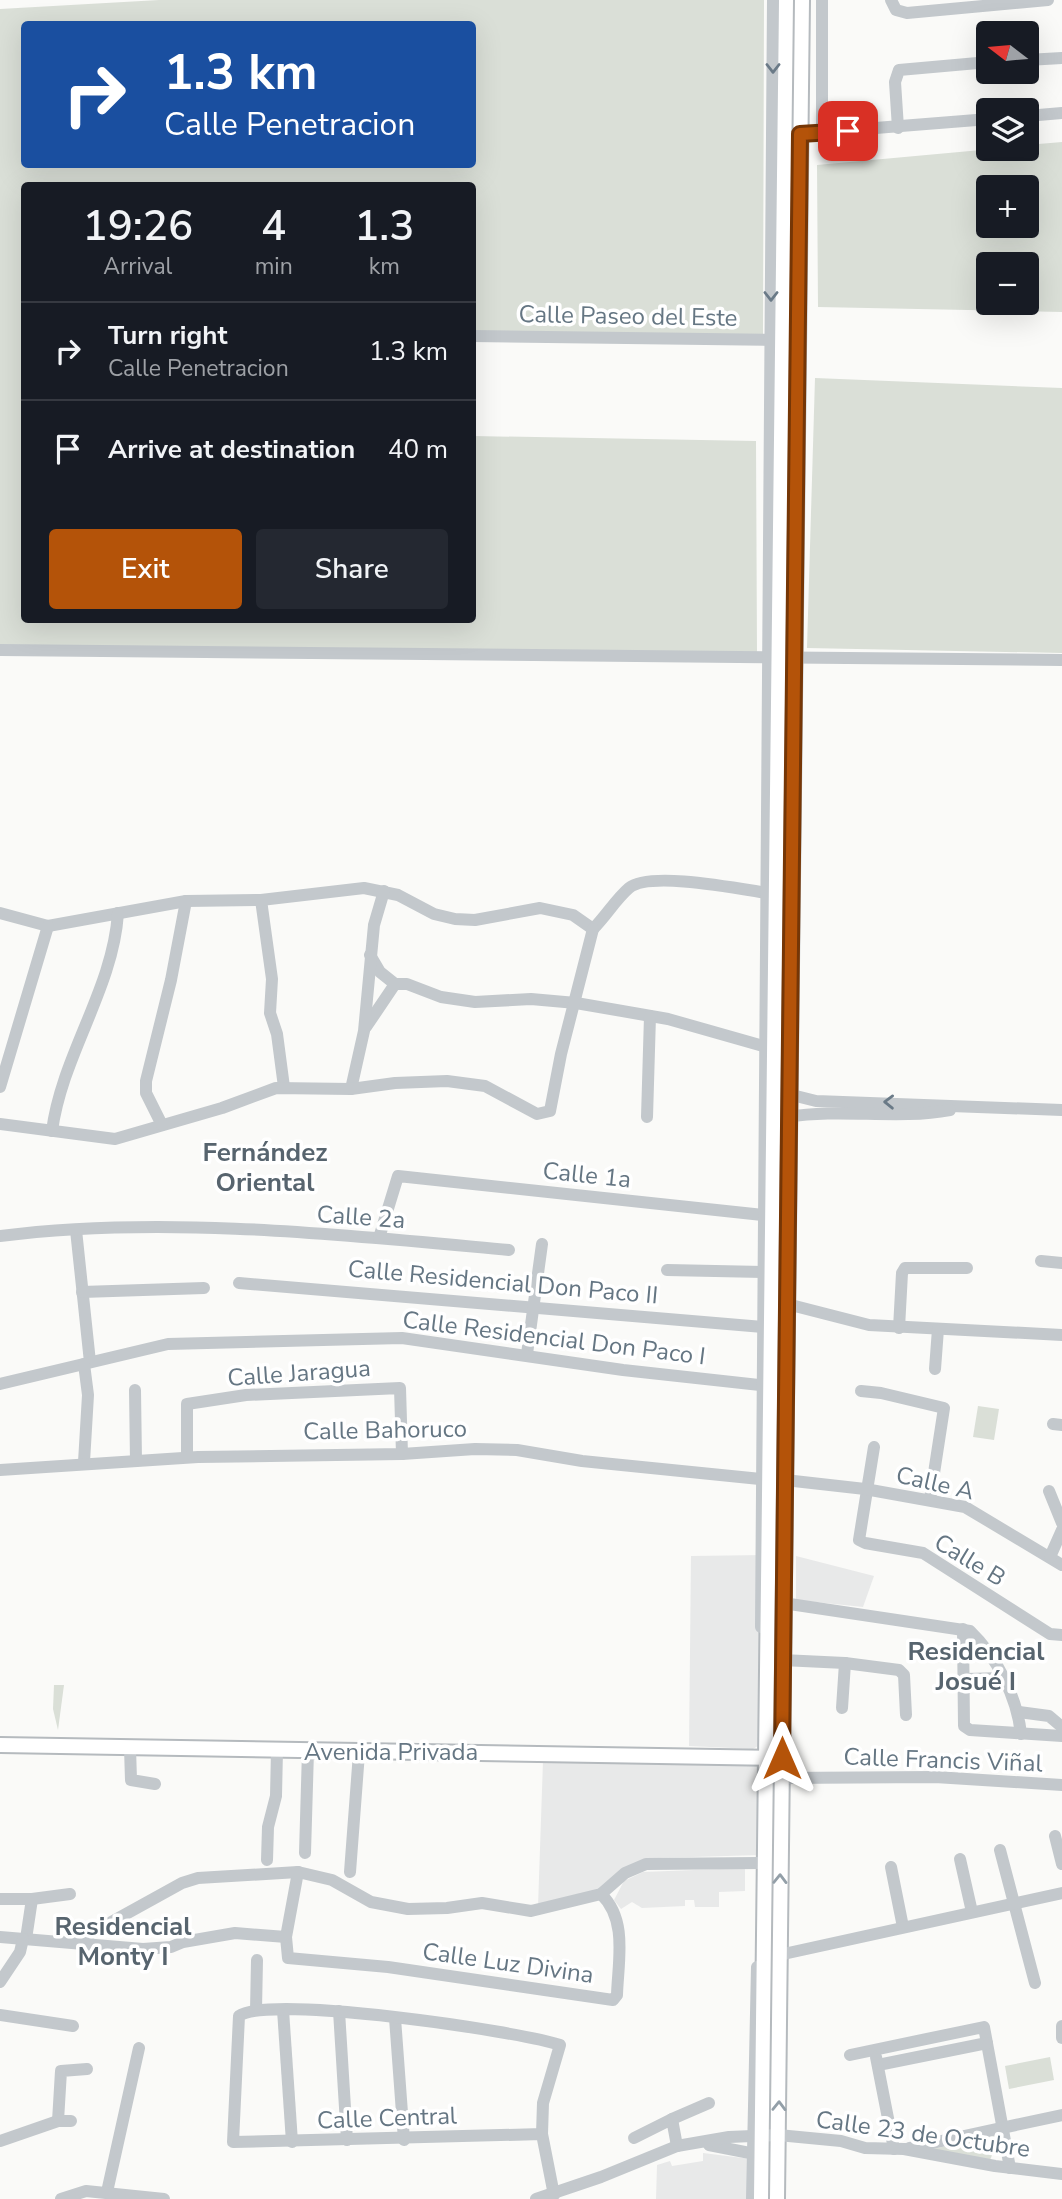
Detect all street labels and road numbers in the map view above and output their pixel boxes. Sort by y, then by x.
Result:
street label: Calle Paseo del Este [518,298,738,334]
street label: Calle 1a [541,1154,633,1196]
street label: Calle 2a [316,1198,406,1236]
street label: Calle Residencial Don Paco II [347,1252,659,1312]
street label: Calle Residencial Don Paco I [401,1304,707,1372]
street label: Calle Jaragua [226,1352,372,1394]
street label: Calle Bahoruco [303,1413,467,1447]
street label: Calle A [893,1459,978,1508]
street label: Calle B [928,1526,1012,1594]
street label: Avenida Privada [304,1736,478,1768]
street label: Calle Francis Viñal [843,1741,1043,1779]
street label: Calle Luz Divina [420,1935,596,1991]
street label: Calle Central [317,2100,457,2136]
street label: Calle 23 de Octubre [814,2103,1032,2165]

